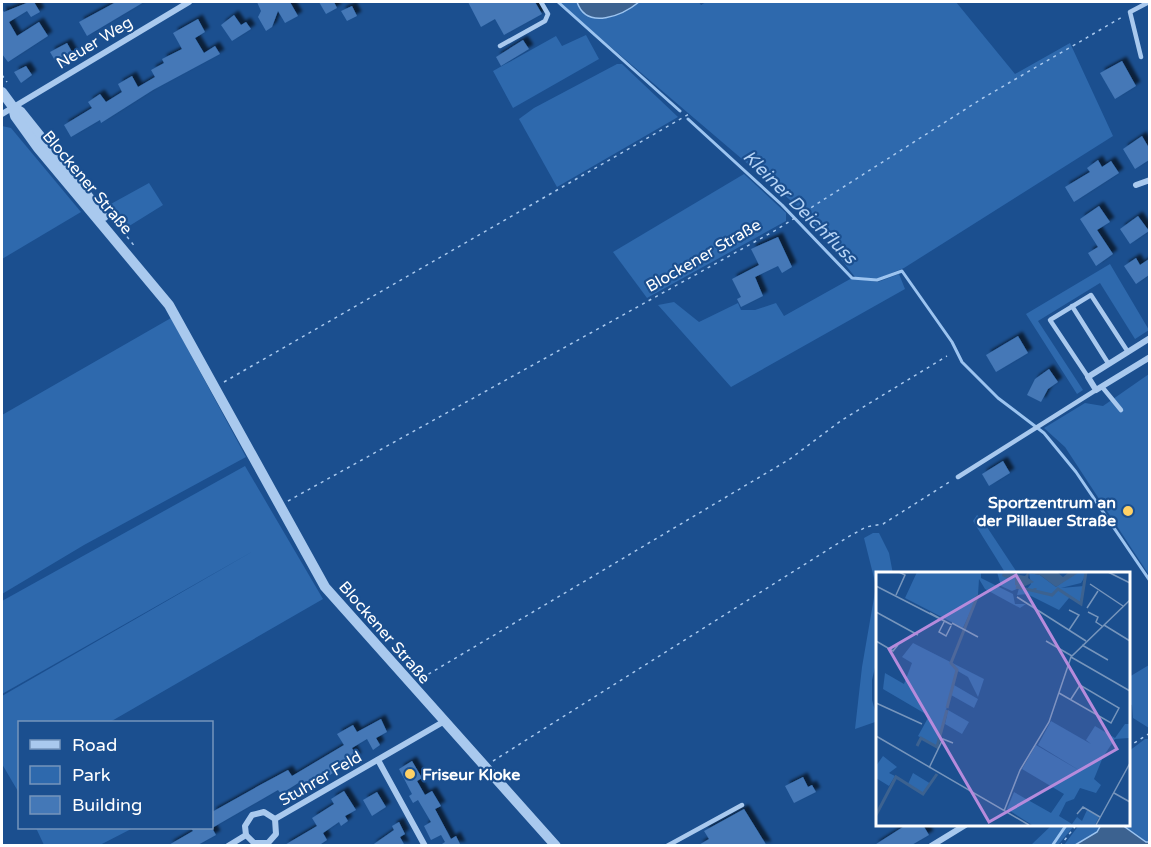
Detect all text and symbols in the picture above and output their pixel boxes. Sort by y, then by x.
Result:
street label: Neuer Weg [53,12,136,73]
street label: Blockener Straße [38,127,137,239]
water label: Kleiner Deichfluss [739,146,862,269]
street label: Blockener Straße [642,215,765,297]
place label: Sportzentrum an der Pillauer Straße [976,493,1116,531]
marker: Sportzentrum an der Pillauer Straße [1121,504,1135,518]
inset map [876,572,1130,826]
street label: Blockener Straße [334,577,434,688]
legend [18,721,213,829]
text: Road [72,734,117,756]
street label: Stuhrer Feld [275,747,366,811]
text: Park [72,764,111,786]
place label: Friseur Kloke [422,765,520,785]
marker: Friseur Kloke [403,767,417,781]
text: Building [72,794,142,816]

